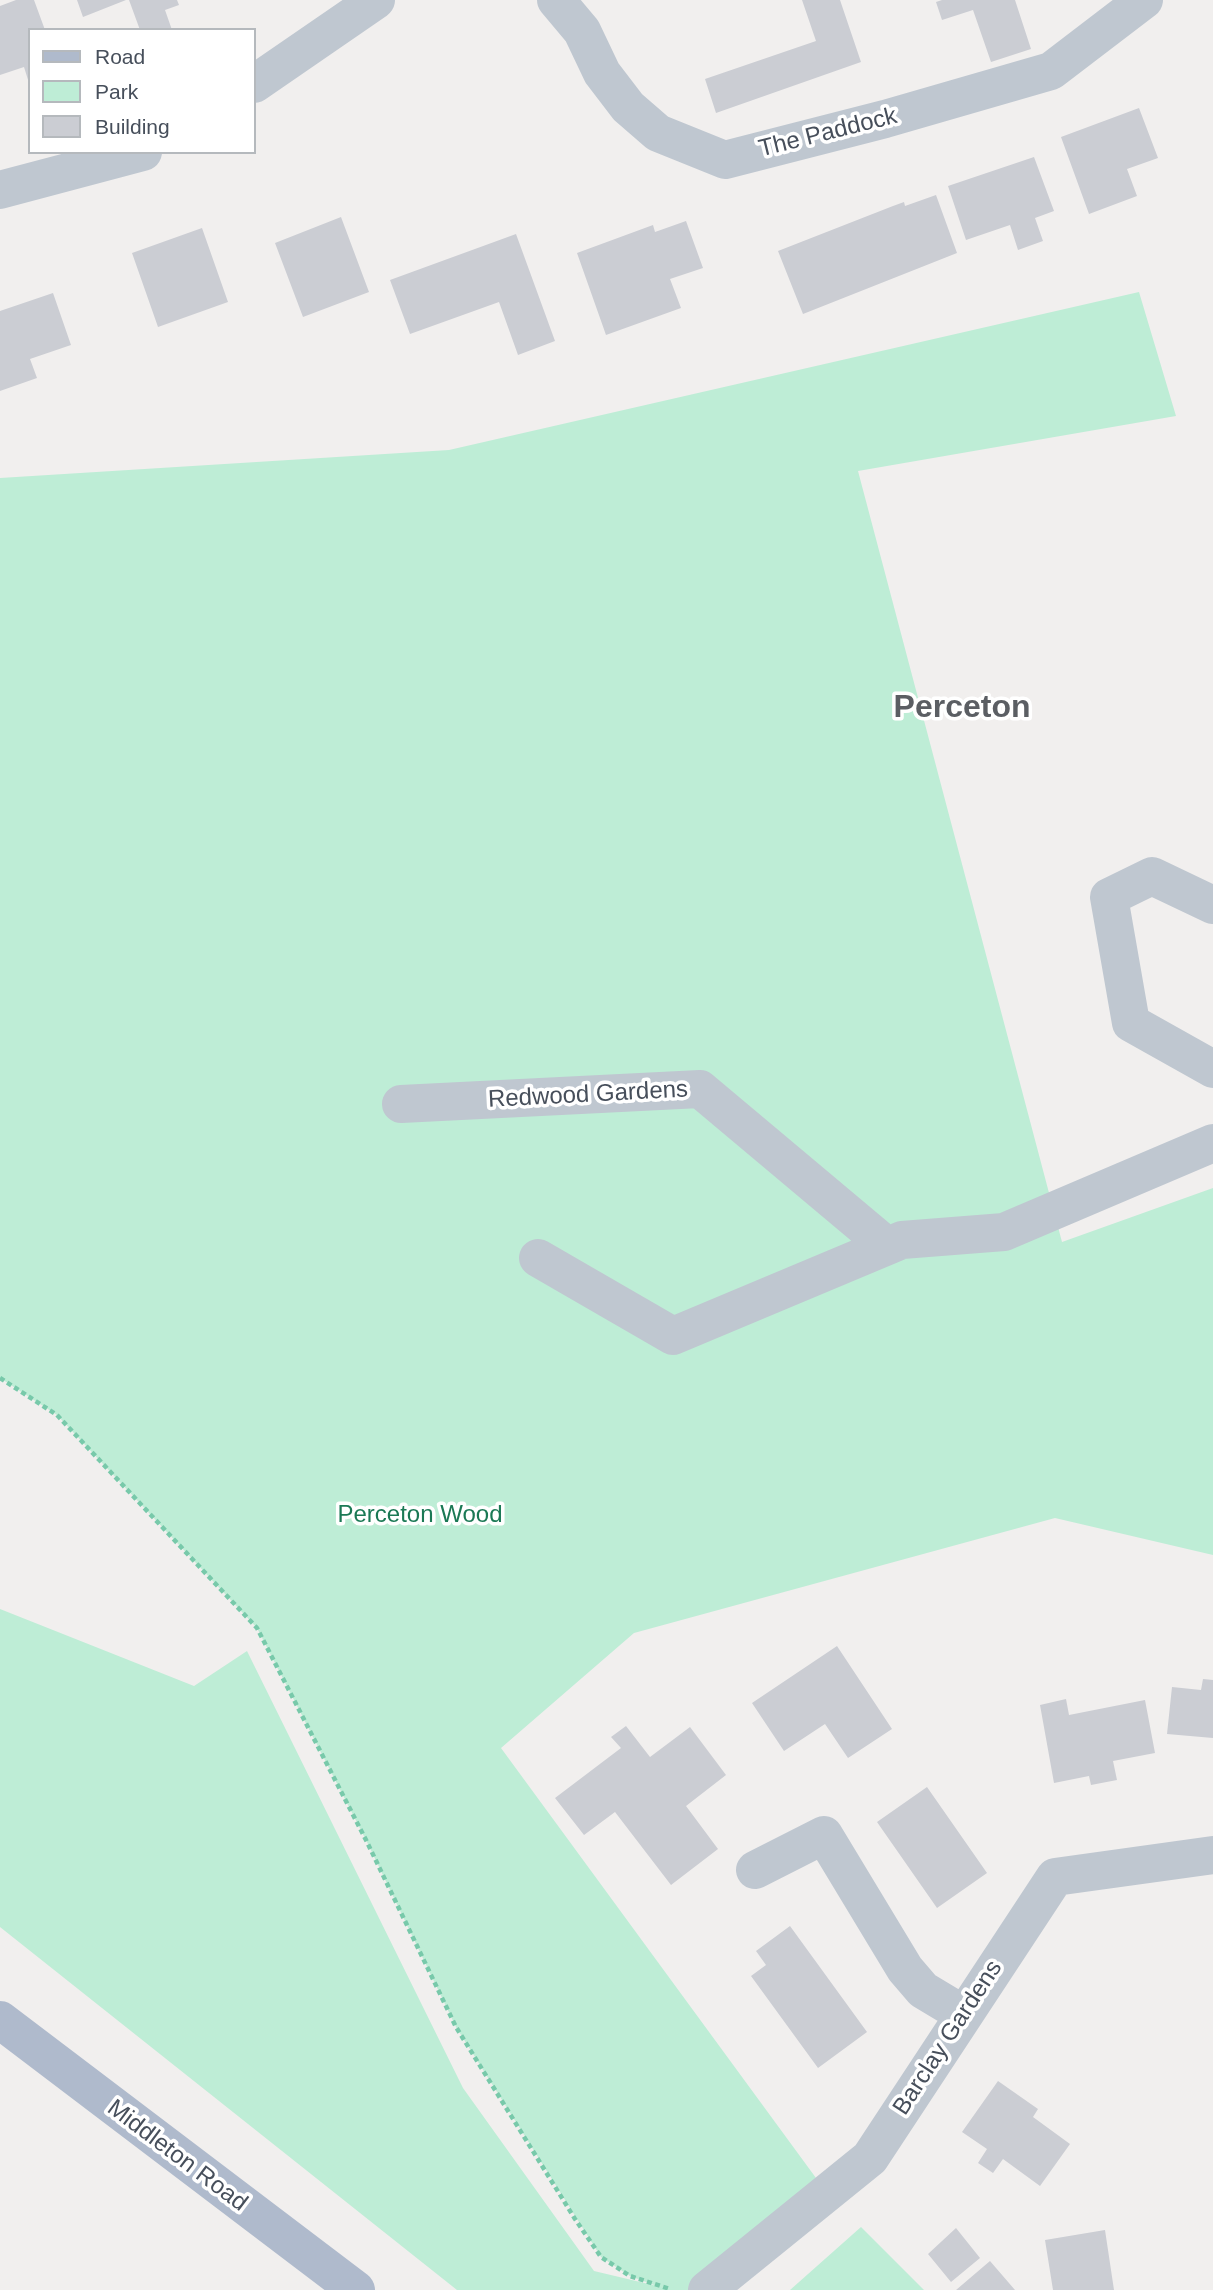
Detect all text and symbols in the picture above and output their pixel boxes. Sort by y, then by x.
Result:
legend [28,28,256,154]
text: Road [95,45,145,68]
text: Park [95,80,138,103]
street label: The Paddock [756,102,900,164]
text: Building [95,115,170,138]
district label: Perceton [894,689,1030,727]
street label: Redwood Gardens [487,1075,689,1115]
park label: Perceton Wood [338,1501,502,1529]
street label: Barclay Gardens [887,1955,1009,2121]
street label: Middleton Road [101,2094,253,2218]

